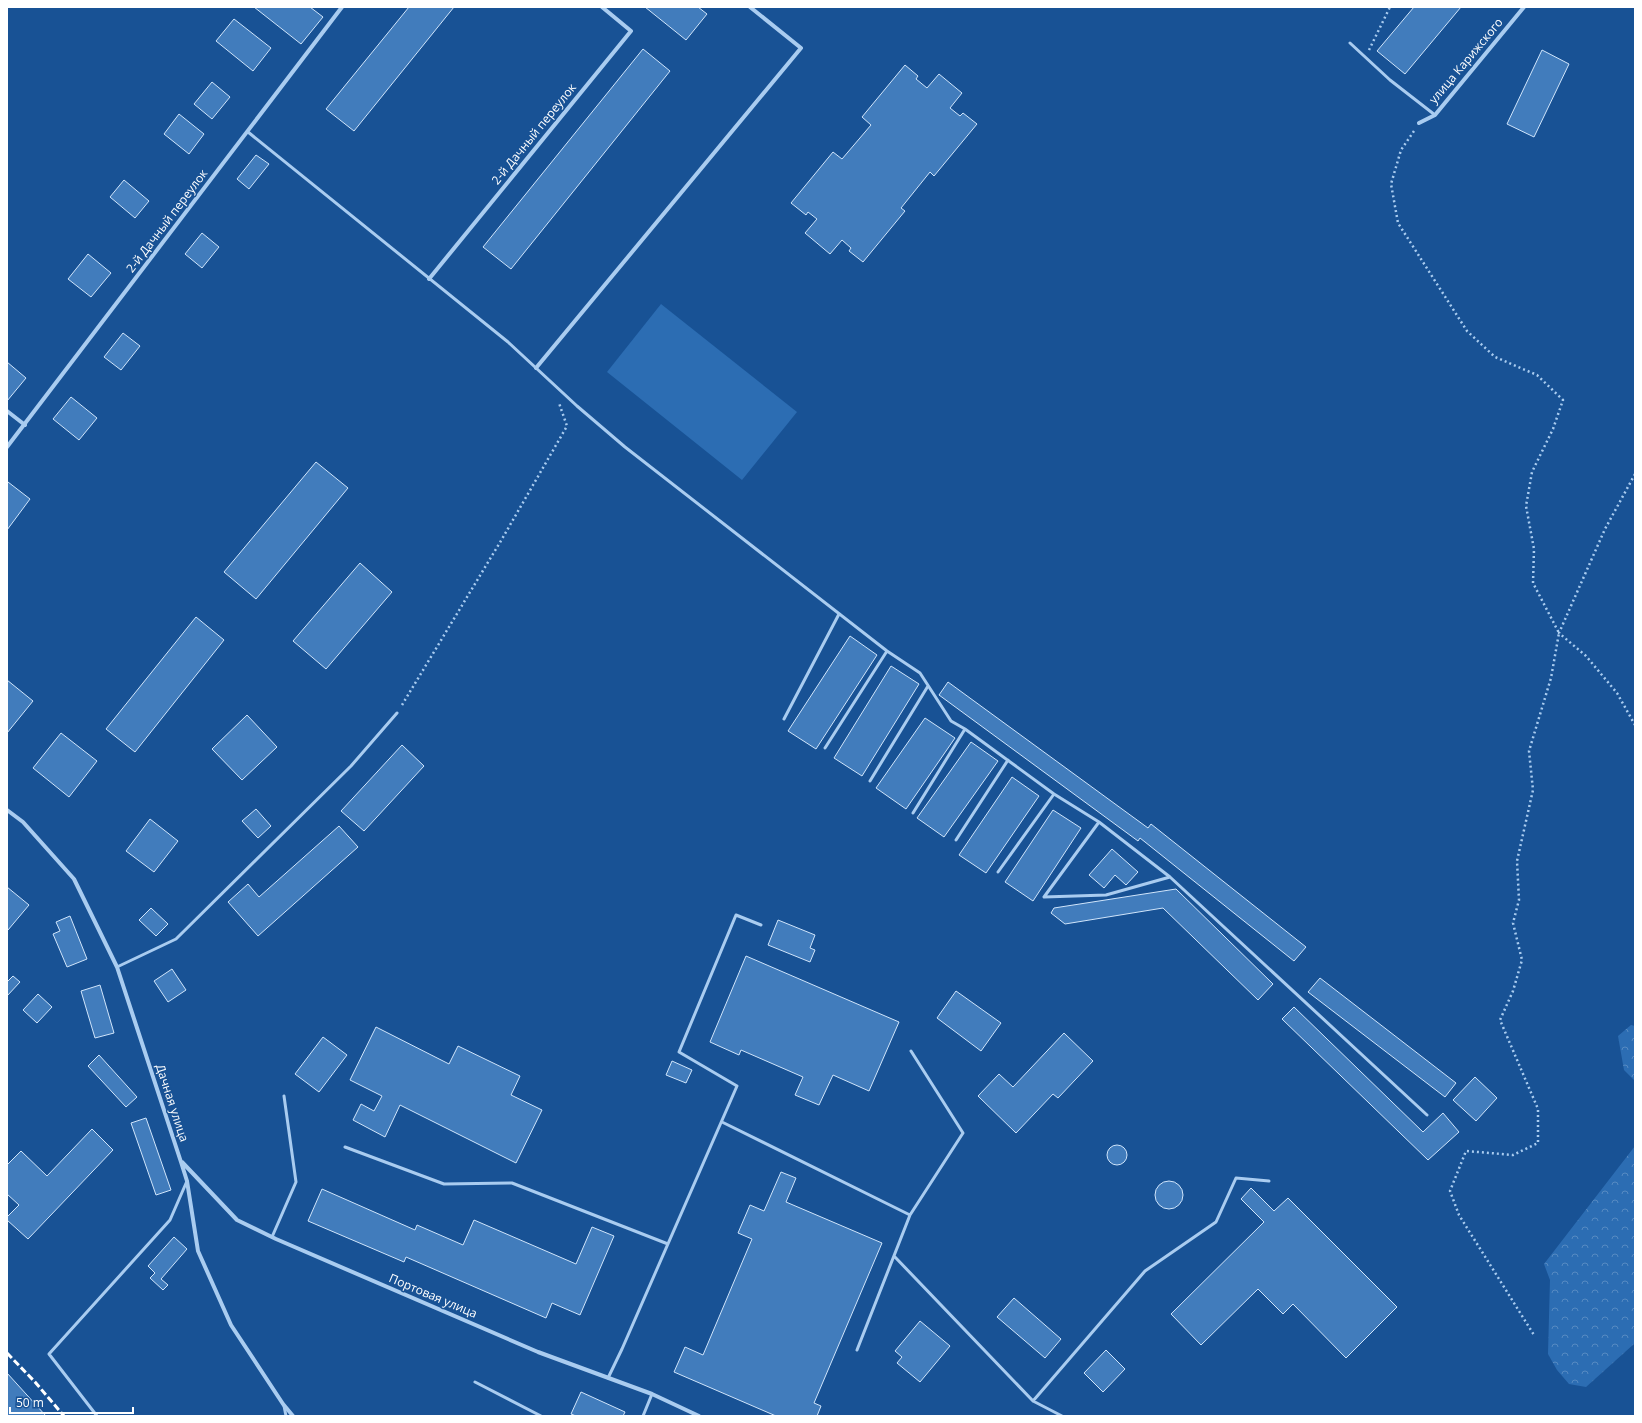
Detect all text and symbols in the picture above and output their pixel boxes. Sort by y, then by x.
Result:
street label: улица Карижского [1425,14,1507,107]
street label: 2-й Дачный переулок [487,79,580,188]
street label: 2-й Дачный переулок [122,165,212,276]
street label: Дачная улица [152,1062,193,1144]
street label: Портовая улица [387,1269,480,1322]
scale bar [10,1389,133,1415]
text: 50 m [16,1394,44,1411]

